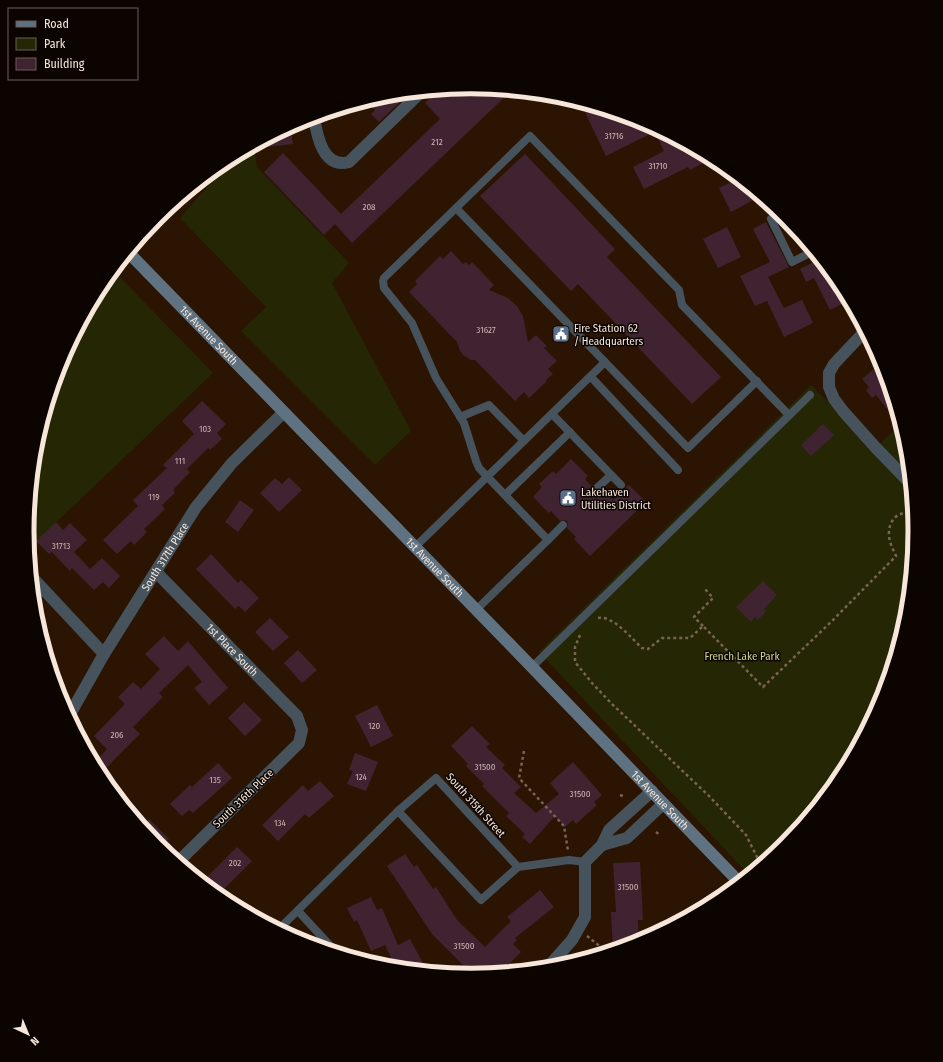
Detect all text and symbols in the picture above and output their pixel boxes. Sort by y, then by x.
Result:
legend [8,8,138,80]
text: Road [44,17,69,31]
text: Park [44,37,66,51]
text: Building [44,57,85,71]
house number: 31716 [605,131,624,141]
house number: 212 [431,137,443,147]
house number: 31710 [648,161,668,171]
house number: 208 [362,202,376,212]
street label: 1st Avenue South [177,303,240,368]
place label: Fire Station 62 / Headquarters [574,322,643,348]
public building icon: Fire Station 62 / Headquarters [551,324,571,344]
house number: 31627 [476,325,496,335]
house number: 103 [199,424,211,434]
house number: 111 [175,456,185,466]
place label: Lakehaven Utilities District [581,486,651,512]
public building icon: Lakehaven Utilities District [558,488,578,508]
house number: 119 [148,492,160,502]
street label: South 317th Place [139,520,192,594]
street label: 1st Avenue South [403,535,466,600]
house number: 31713 [52,541,70,551]
street label: 1st Place South [203,621,260,679]
park label: French Lake Park [704,650,780,663]
house number: 120 [368,721,380,731]
house number: 206 [110,730,124,740]
house number: 31500 [475,762,496,772]
street label: South 316th Place [210,766,276,831]
street label: 1st Avenue South [628,768,691,833]
street label: South 315th Street [443,771,508,840]
house number: 124 [355,772,367,782]
house number: 135 [209,775,221,785]
house number: 31500 [570,789,591,799]
house number: 134 [274,818,287,828]
house number: 202 [229,858,241,868]
house number: 31500 [618,882,639,892]
house number: 31500 [454,941,475,951]
north arrow [8,1014,48,1054]
text: N [28,1034,41,1048]

